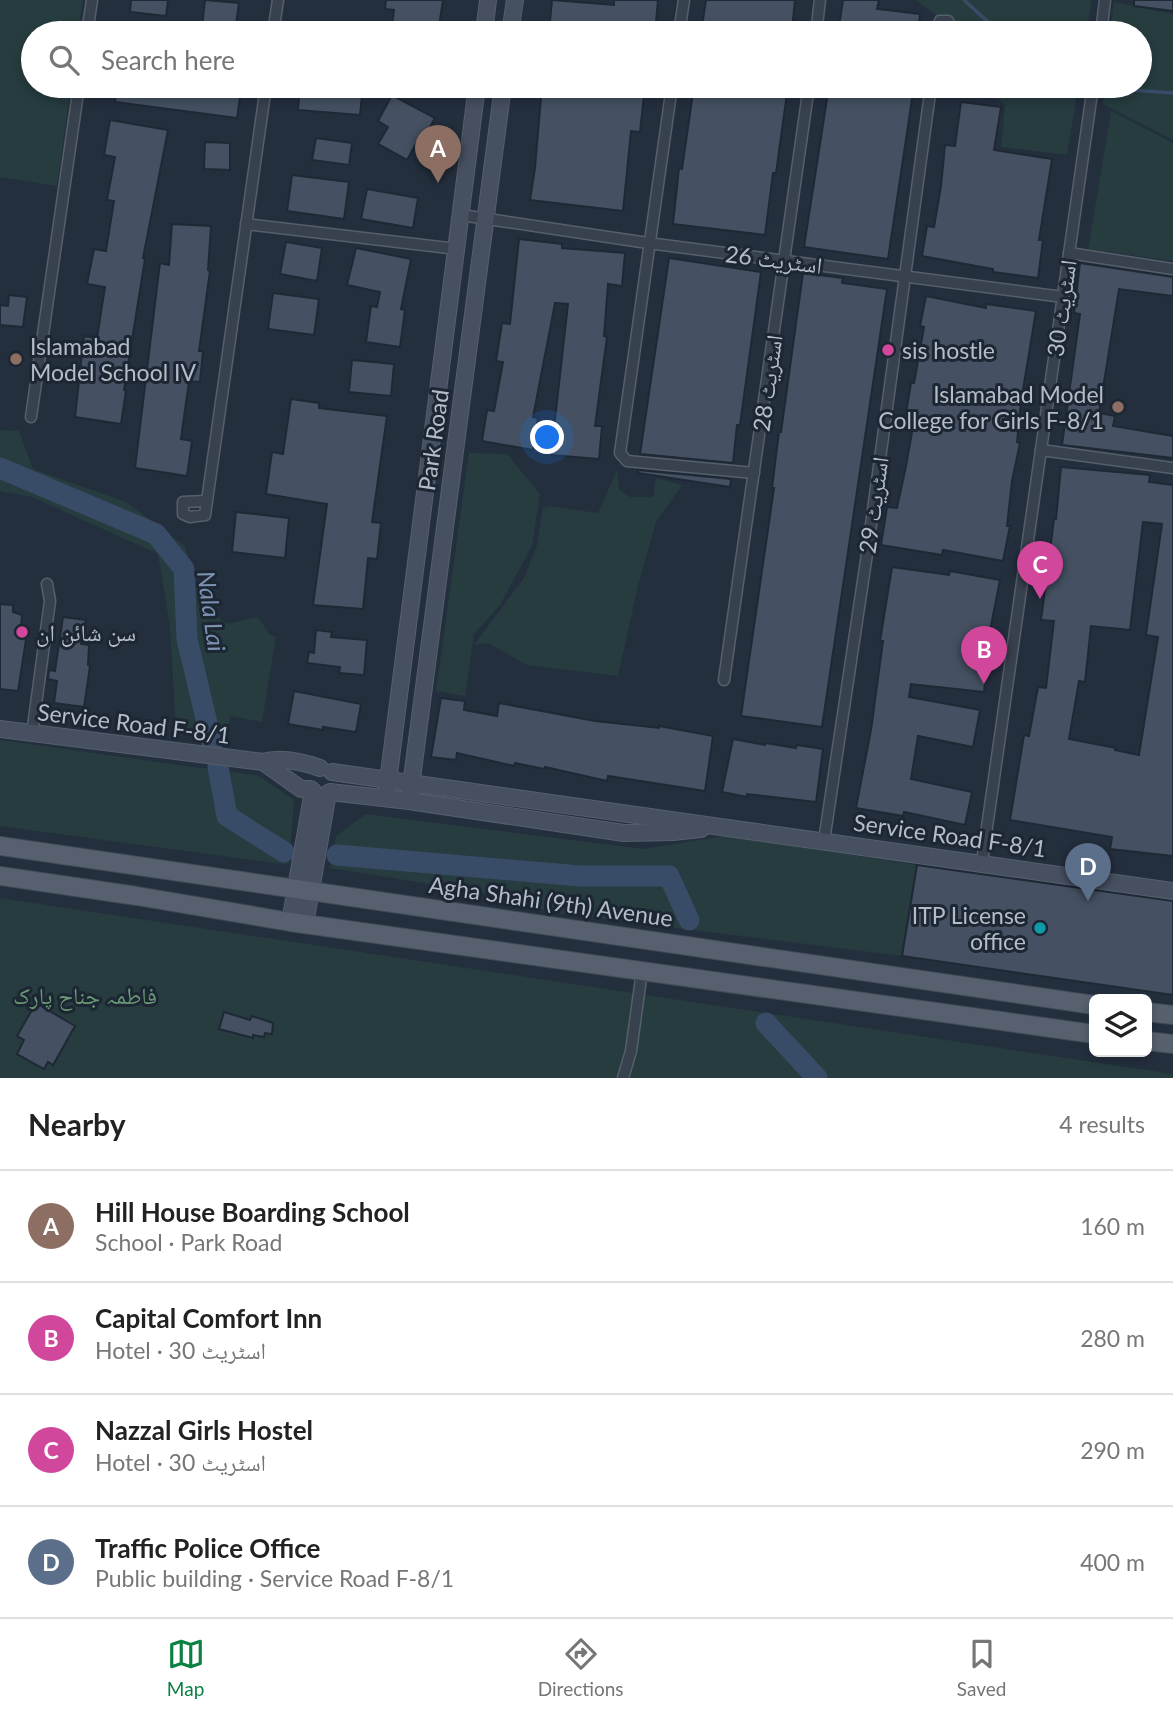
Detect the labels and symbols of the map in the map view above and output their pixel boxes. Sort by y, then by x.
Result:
pin: A [415,125,461,183]
street label: اسٹریٹ 26 [724,239,824,279]
street label: اسٹریٹ 30 [1040,258,1082,358]
place label: Islamabad Model School IV [30,332,196,386]
street label: اسٹریٹ 28 [746,333,788,433]
place label: sis hostle [902,336,995,364]
marker: sis hostle [880,342,896,358]
marker: Islamabad Model School IV [8,351,24,367]
place label: Islamabad Model College for Girls F-8/1 [878,380,1104,434]
street label: Park Road [412,388,454,492]
marker: Islamabad Model College for Girls F-8/1 [1110,399,1126,415]
your location [530,420,564,454]
street label: اسٹریٹ 29 [852,455,894,555]
pin: C [1017,541,1063,599]
water label: Nala Lai [192,569,232,654]
place label: سن شائن ان [36,618,136,647]
marker: سن شائن ان [14,624,30,640]
pin: B [961,626,1007,684]
street label: Service Road F-8/1 [36,697,232,749]
street label: Service Road F-8/1 [852,808,1048,862]
pin: D [1065,843,1111,901]
street label: Agha Shahi (9th) Avenue [427,870,675,932]
place label: ITP License office [912,901,1026,955]
marker: ITP License office [1032,920,1048,936]
park label: فاطمہ جناح پارک [13,981,157,1011]

